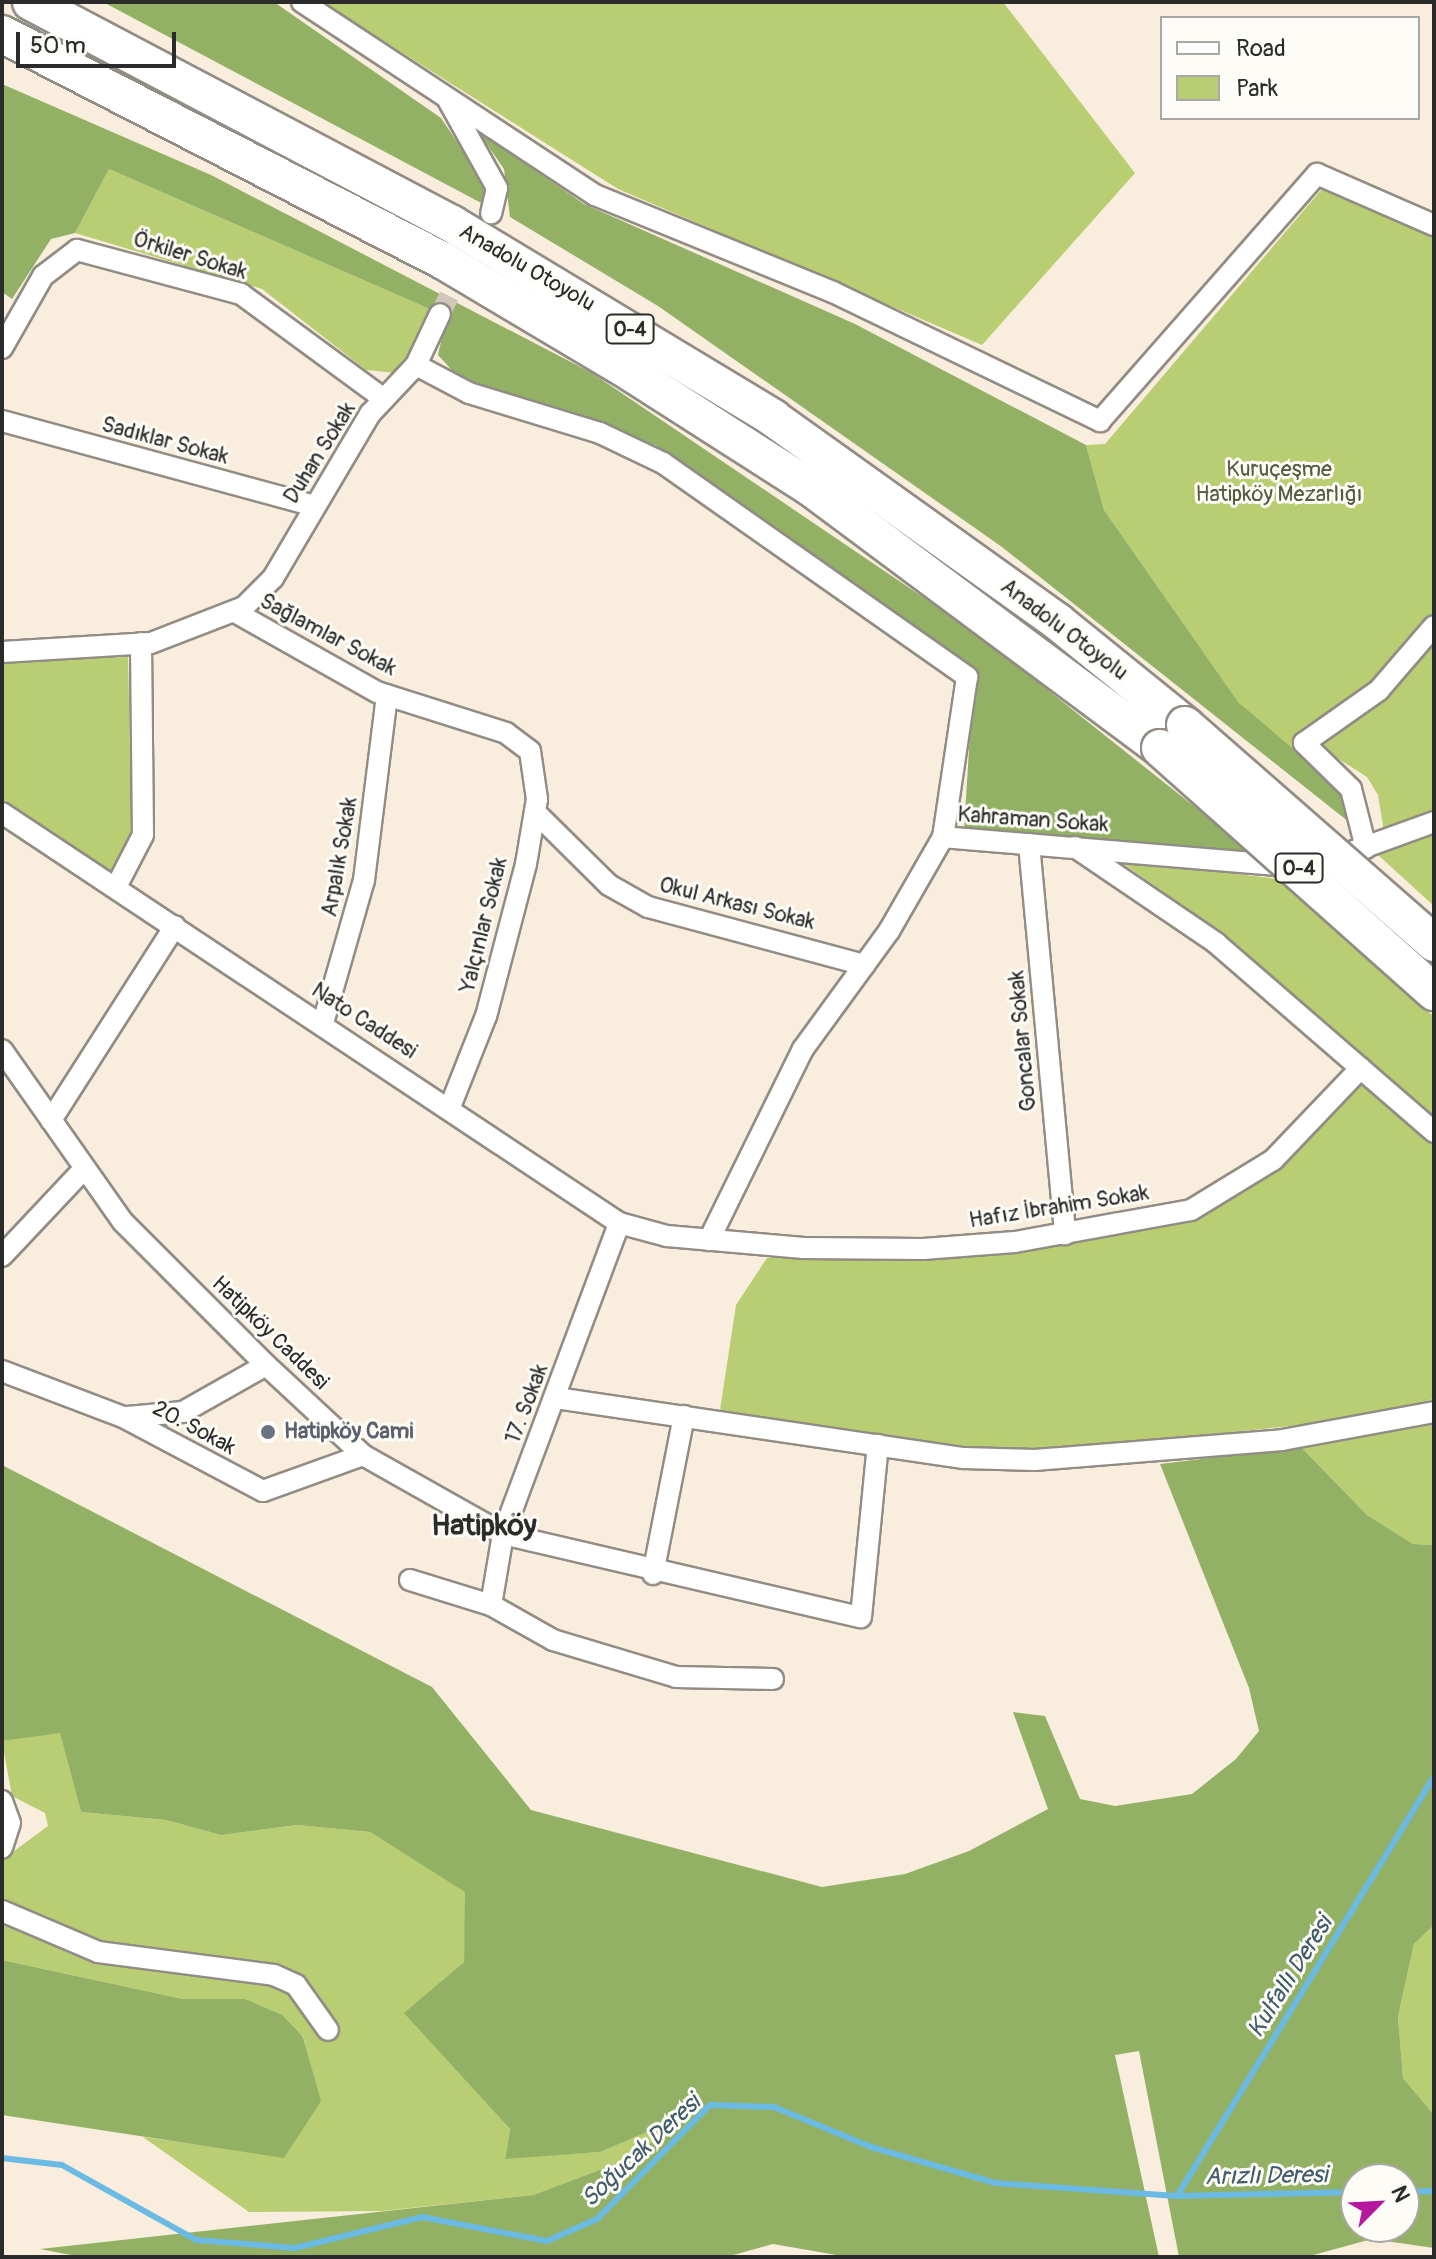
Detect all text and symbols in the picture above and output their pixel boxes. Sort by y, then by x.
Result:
scale bar [20,16,180,66]
legend [1160,16,1420,120]
text: 50 m [30,31,86,60]
text: Road [1236,34,1286,63]
text: Park [1236,74,1278,103]
street label: Anadolu Otoyolu [454,218,600,318]
street label: Örkiler Sokak [130,226,250,286]
road number: O-4 [604,313,656,345]
street label: Duhan Sokak [278,397,362,509]
street label: Sadıklar Sokak [99,411,231,471]
park label: Kuruçeşme Hatipköy Mezarlığı [1196,456,1362,508]
street label: Anadolu Otoyolu [995,574,1133,686]
street label: Sağlamlar Sokak [255,588,401,682]
street label: Arpalık Sokak [316,795,364,919]
street label: Kahraman Sokak [957,802,1109,838]
road number: O-4 [1273,852,1325,884]
street label: Yalçınlar Sokak [454,855,514,995]
street label: Okul Arkası Sokak [656,872,818,936]
street label: Goncalar Sokak [1004,969,1042,1113]
street label: Nato Caddesi [306,977,422,1065]
street label: Hafız İbrahim Sokak [967,1180,1151,1234]
street label: Hatipköy Caddesi [206,1271,334,1395]
street label: 17. Sokak [500,1361,554,1447]
street label: 20. Sokak [148,1395,240,1461]
place label: Hatipköy Cami [284,1419,413,1445]
marker: Hatipköy Cami [259,1423,277,1441]
district label: Hatipköy [431,1508,537,1544]
water label: Kulfallı Deresi [1241,1911,1339,2043]
water label: Soğucak Deresi [576,2089,706,2213]
water label: Arızlı Deresi [1205,2161,1327,2191]
north arrow [1340,2163,1420,2243]
text: N [1384,2182,1416,2207]

